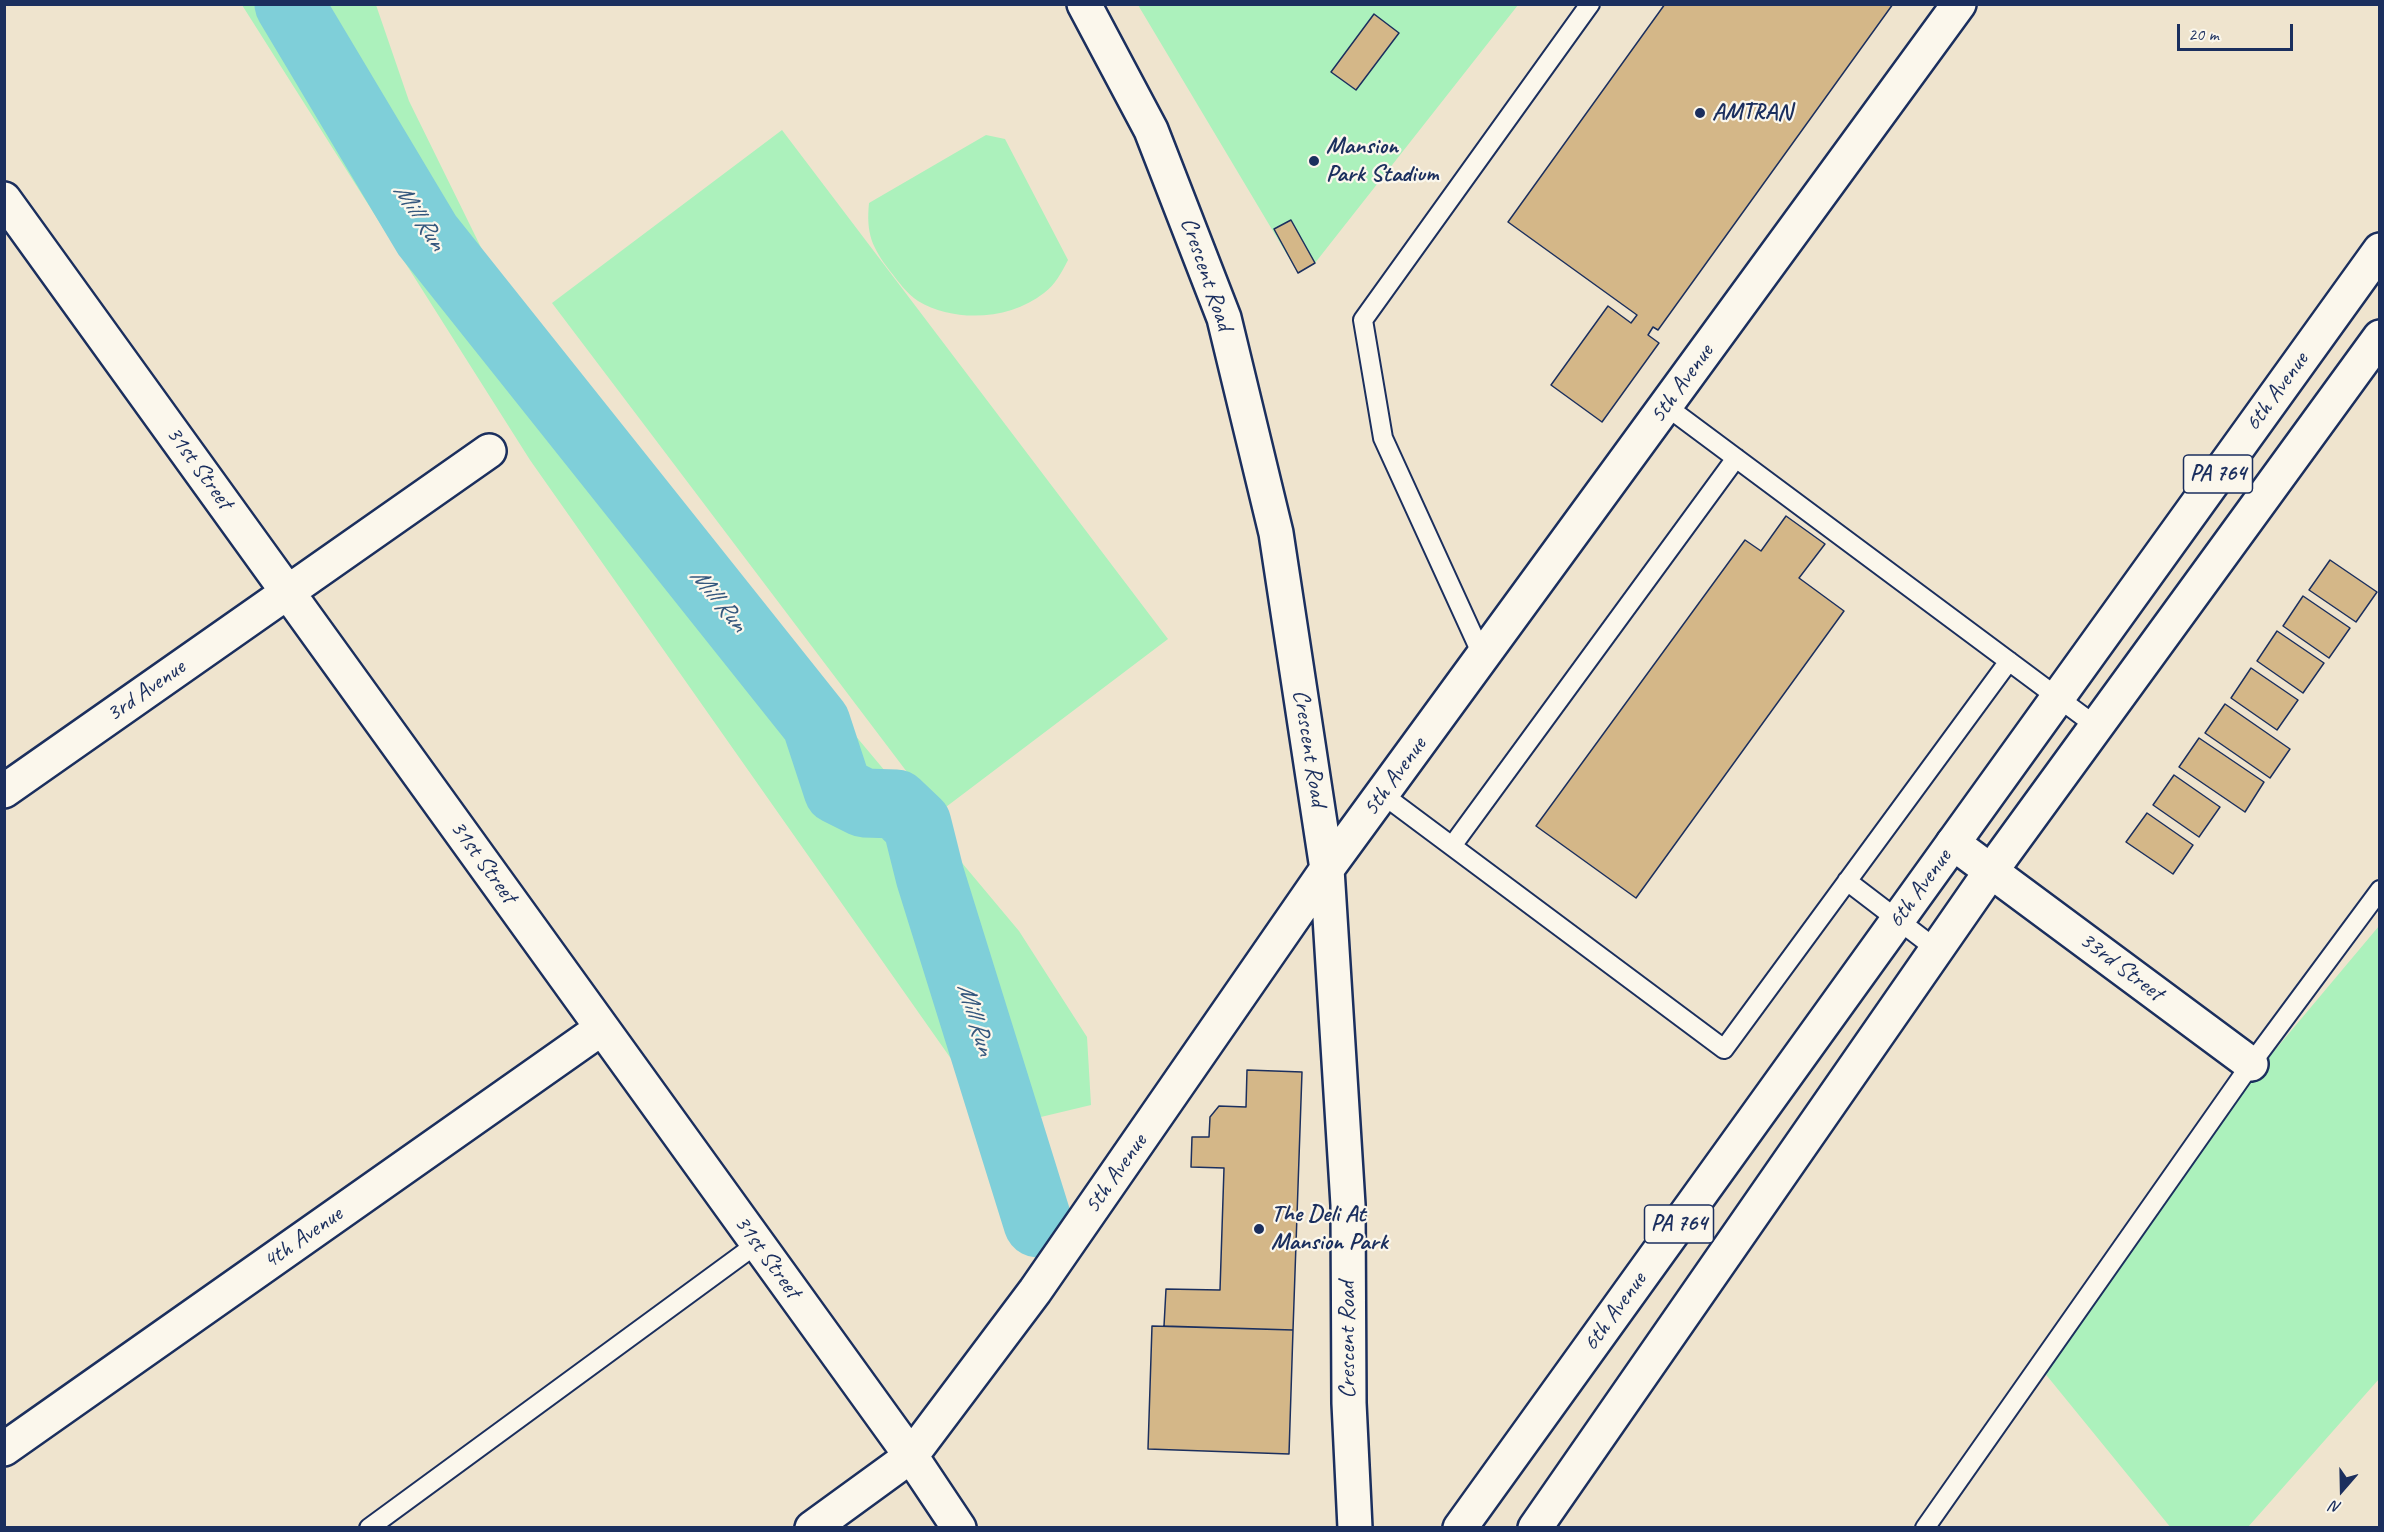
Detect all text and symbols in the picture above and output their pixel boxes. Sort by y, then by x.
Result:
scale bar [2180,12,2296,50]
text: 20 m [2188,23,2219,45]
place label: AMTRAN [1712,99,1792,127]
marker: AMTRAN [1693,106,1707,120]
place label: Mansion Park Stadium [1326,133,1438,189]
marker: Mansion Park Stadium [1307,154,1321,168]
water label: Mill Run [386,178,452,256]
street label: Crescent Road [1173,214,1239,334]
street label: 5th Avenue [1644,339,1720,429]
street label: 6th Avenue [2239,347,2315,437]
street label: 31st Street [159,421,239,515]
road number: PA 764 [2184,455,2252,493]
water label: Mill Run [683,562,753,638]
street label: 3rd Avenue [101,653,191,729]
street label: Crescent Road [1286,688,1332,808]
street label: 5th Avenue [1357,732,1433,822]
street label: 31st Street [443,815,523,909]
street label: 6th Avenue [1882,844,1958,934]
street label: 33rd Street [2073,926,2169,1008]
water label: Mill Run [949,979,1001,1059]
street label: 5th Avenue [1078,1129,1154,1219]
street label: 4th Avenue [258,1200,348,1276]
place label: The Deli At Mansion Park [1271,1201,1387,1257]
road number: PA 764 [1644,1205,1714,1243]
street label: 31st Street [727,1210,807,1304]
marker: The Deli At Mansion Park [1252,1222,1266,1236]
street label: 6th Avenue [1577,1267,1653,1357]
street label: Crescent Road [1334,1281,1362,1399]
north arrow [2312,1460,2372,1520]
text: N [2328,1496,2344,1518]

